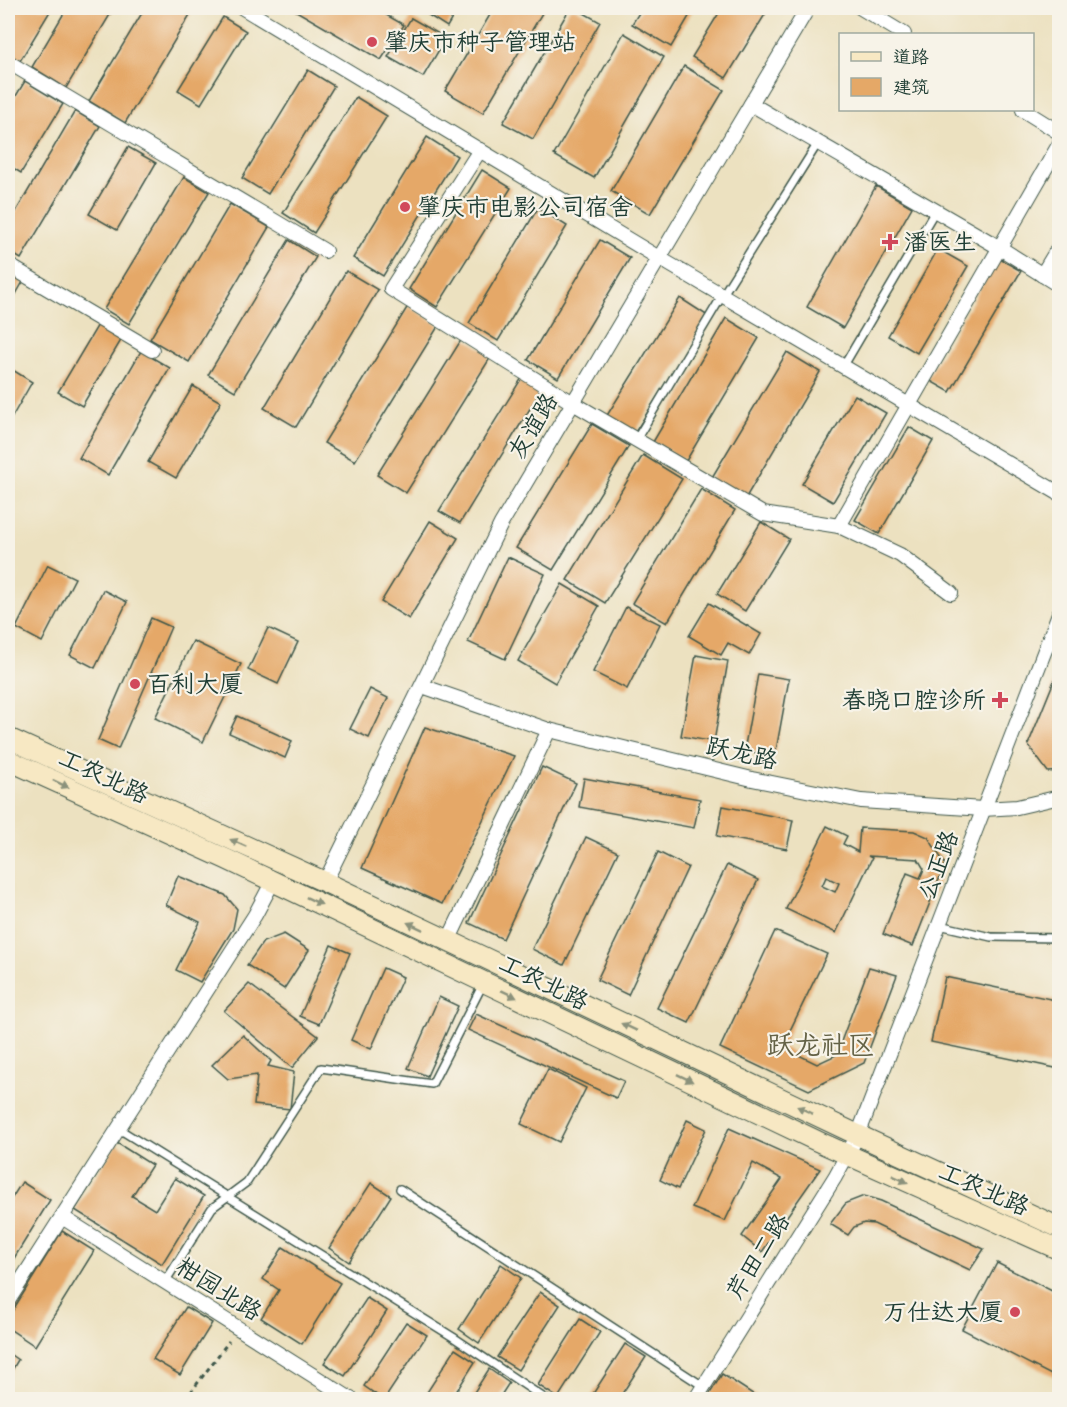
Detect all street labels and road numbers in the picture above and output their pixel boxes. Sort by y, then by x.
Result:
street label: 友谊路 [502,387,569,467]
street label: 跃龙路 [702,730,780,781]
street label: 工农北路 [52,742,154,814]
street label: 公正路 [911,826,970,906]
street label: 工农北路 [492,947,594,1021]
street label: 工农北路 [932,1156,1034,1227]
street label: 芹田二路 [720,1207,800,1307]
street label: 柑园北路 [168,1251,268,1331]

